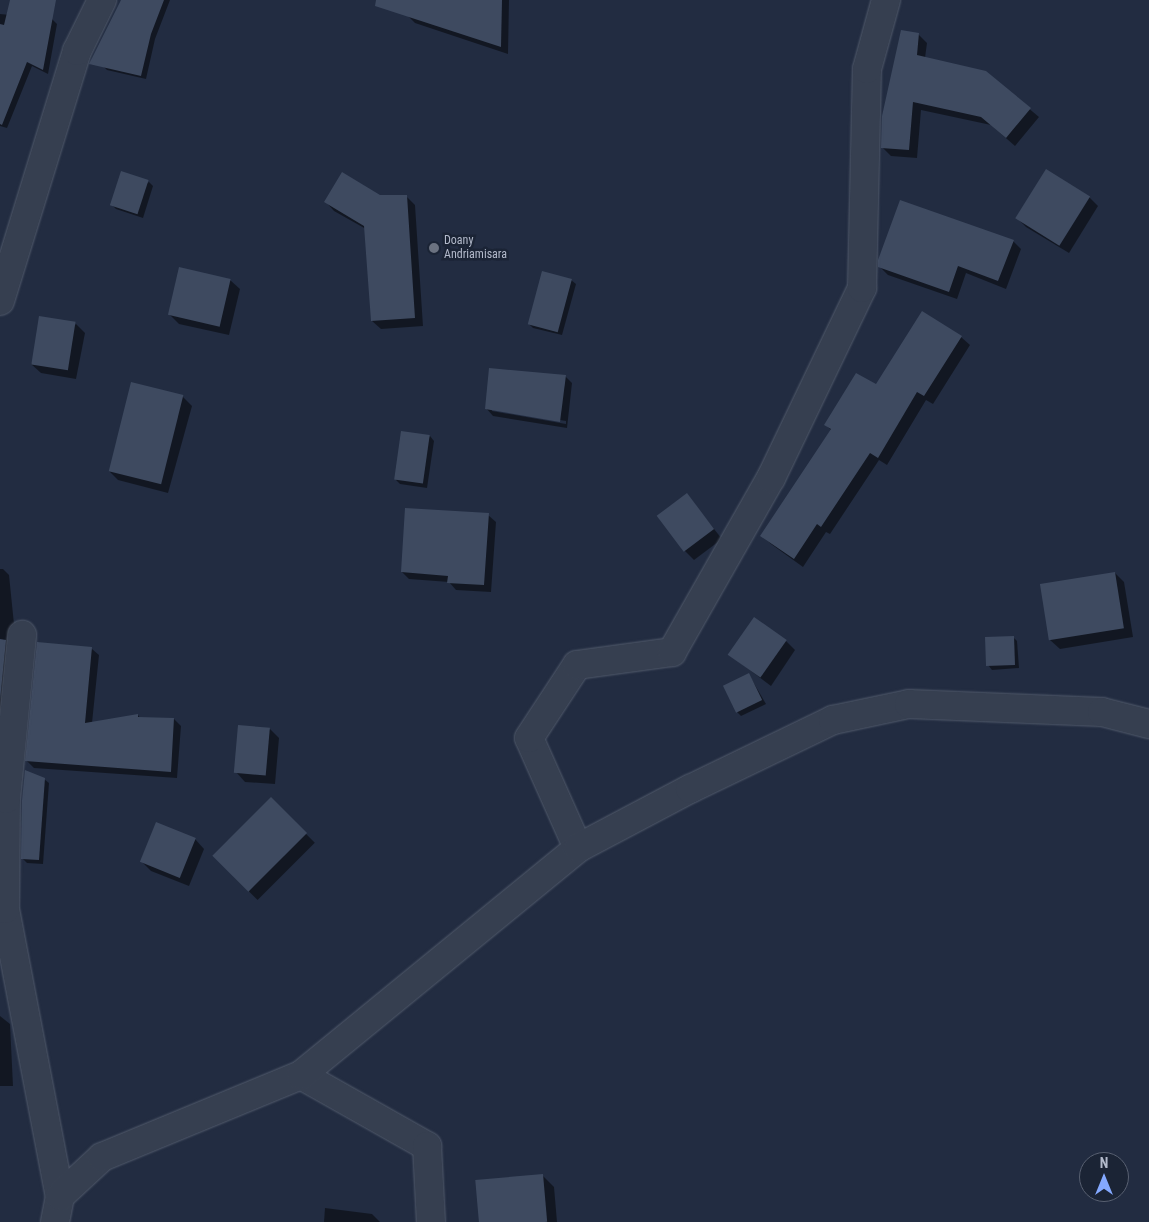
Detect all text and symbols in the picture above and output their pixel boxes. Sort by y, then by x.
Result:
place label: Doany Andriamisara [444,234,507,262]
marker: Doany Andriamisara [428,242,440,254]
north arrow [1079,1152,1129,1202]
text: N [1100,1155,1108,1171]

